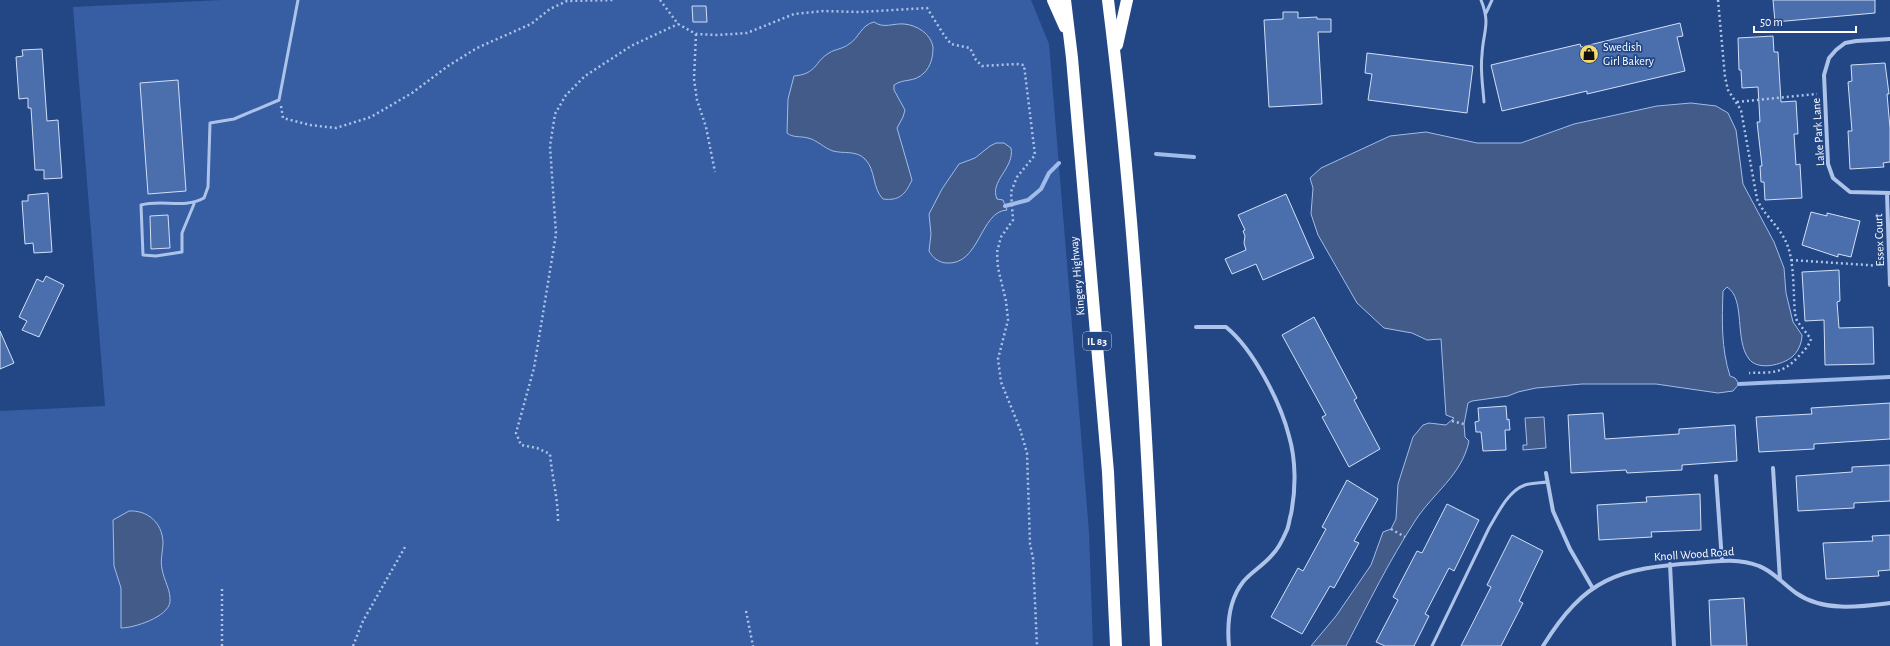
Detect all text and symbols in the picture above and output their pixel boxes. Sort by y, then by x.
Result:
scale bar [1754,8,1856,34]
text: 50 m [1760,16,1783,28]
place label: Swedish Girl Bakery [1603,41,1654,68]
shop icon: Swedish Girl Bakery [1578,43,1600,65]
street label: Lake Park Lane [1810,98,1826,166]
street label: Essex Court [1872,213,1886,267]
street label: Kingery Highway [1068,236,1087,316]
road number: IL 83 [1083,332,1111,350]
street label: Knoll Wood Road [1653,545,1735,563]

